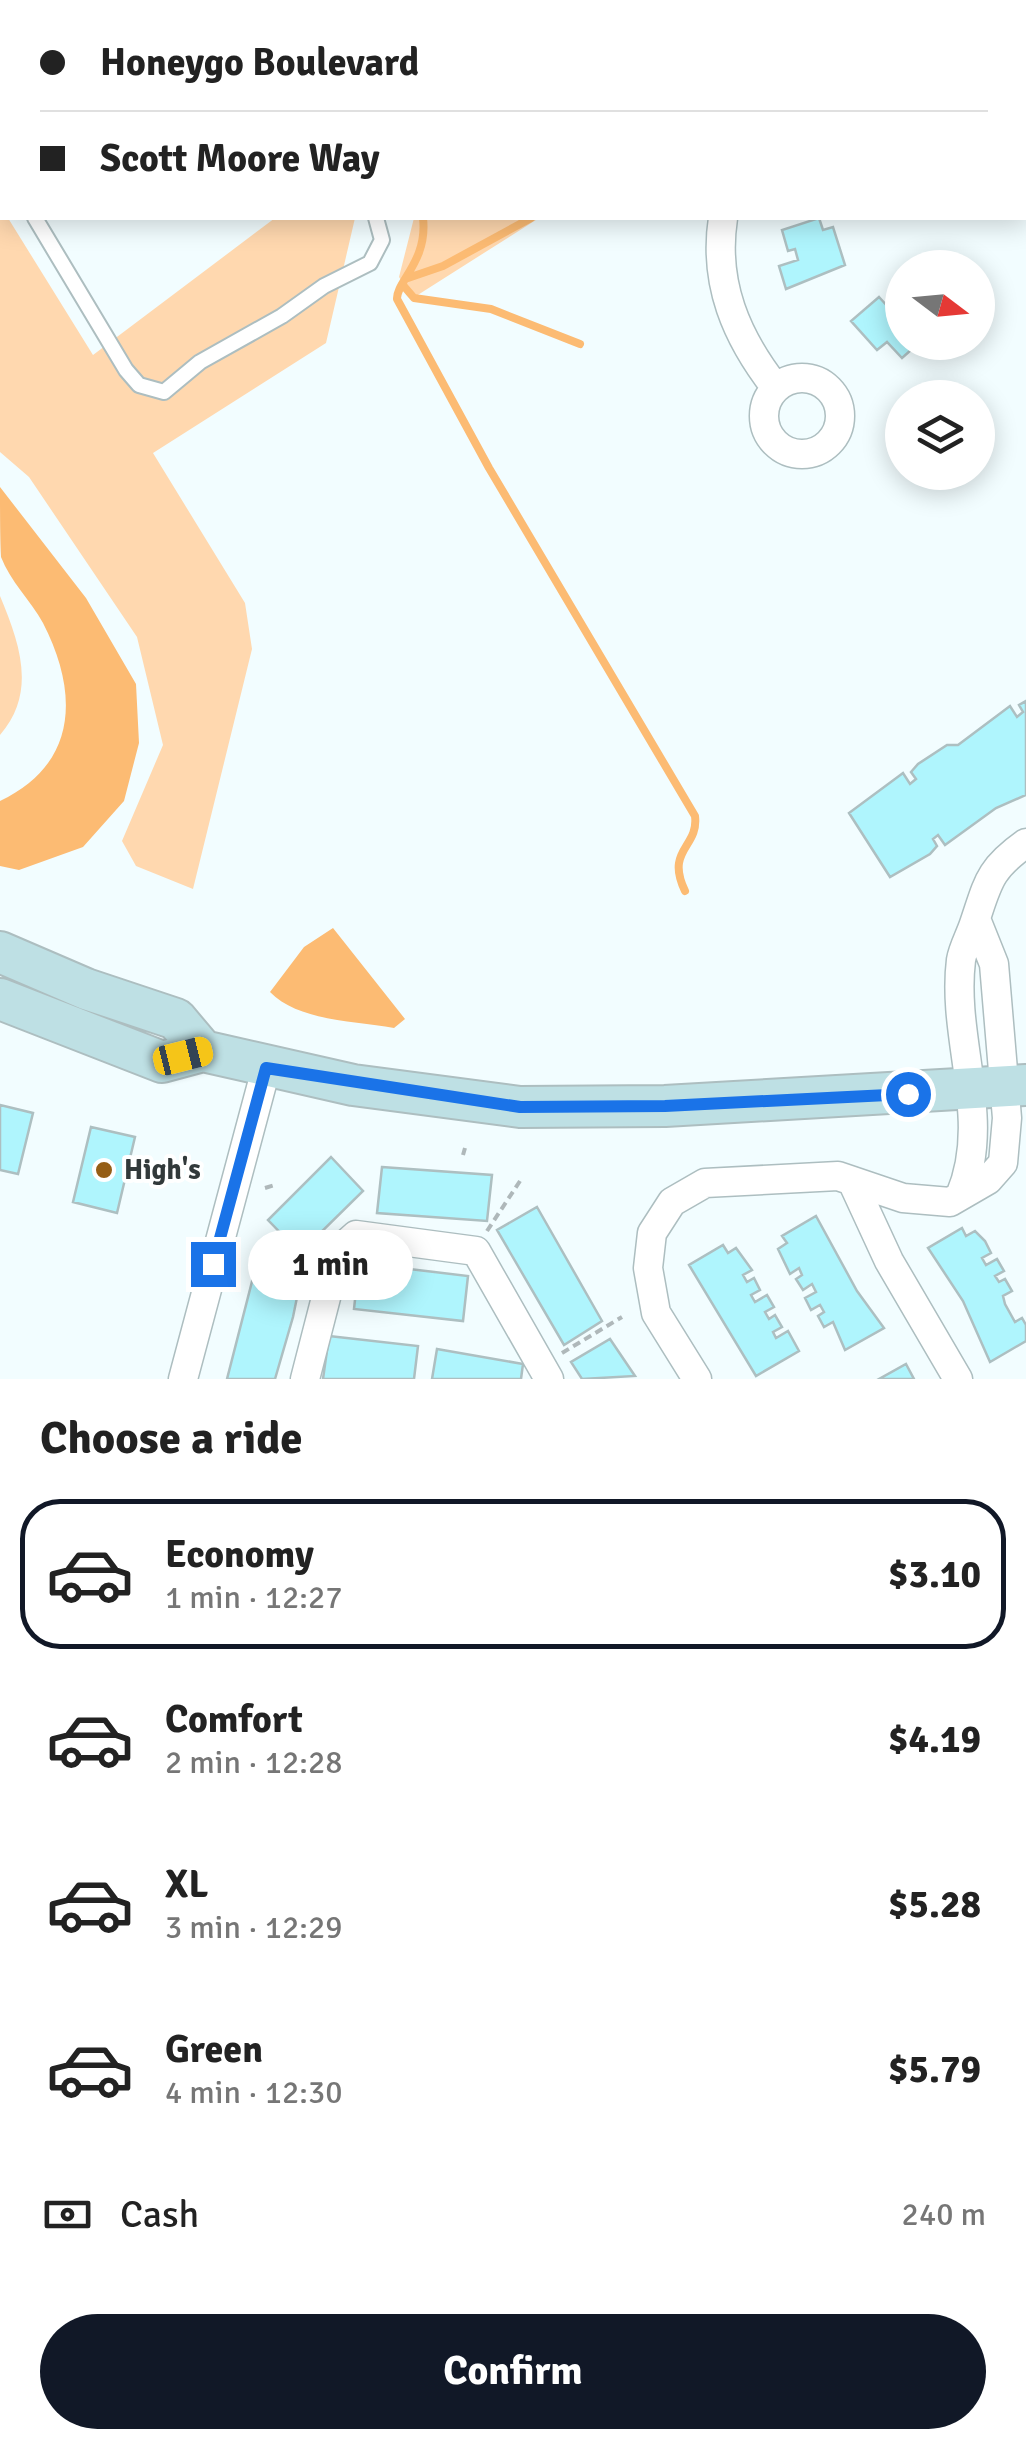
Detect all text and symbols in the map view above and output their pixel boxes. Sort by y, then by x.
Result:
text: Honeygo Boulevard [100,39,419,86]
text: Scott Moore Way [100,135,380,182]
north arrow [885,250,995,360]
map controls [885,250,995,490]
button: layers [885,380,995,490]
car [150,1034,216,1078]
route start [886,1072,931,1117]
place label: High's [124,1153,201,1187]
marker: High's [93,1159,115,1181]
callout: 1 min [248,1229,413,1299]
route end [191,1242,236,1287]
text: 1 min [292,1245,369,1284]
text: Choose a ride [40,1411,303,1466]
icon: car [45,1529,135,1619]
text: Economy [165,1531,314,1578]
text: $3.10 [888,1551,981,1598]
text: 1 min · 12:27 [165,1578,343,1617]
icon: car [45,1694,135,1784]
text: Comfort [165,1696,303,1743]
text: $4.19 [888,1716,981,1763]
text: 2 min · 12:28 [165,1743,343,1782]
icon: car [45,1859,135,1949]
text: XL [165,1861,208,1908]
text: $5.28 [888,1881,981,1928]
text: 3 min · 12:29 [165,1908,343,1947]
icon: car [45,2024,135,2114]
text: Green [165,2026,263,2073]
text: $5.79 [888,2046,981,2093]
text: 4 min · 12:30 [165,2073,343,2112]
icon: cash [40,2187,95,2242]
text: Cash [120,2191,199,2238]
text: 240 m [902,2195,986,2234]
button: Confirm [40,2314,986,2429]

